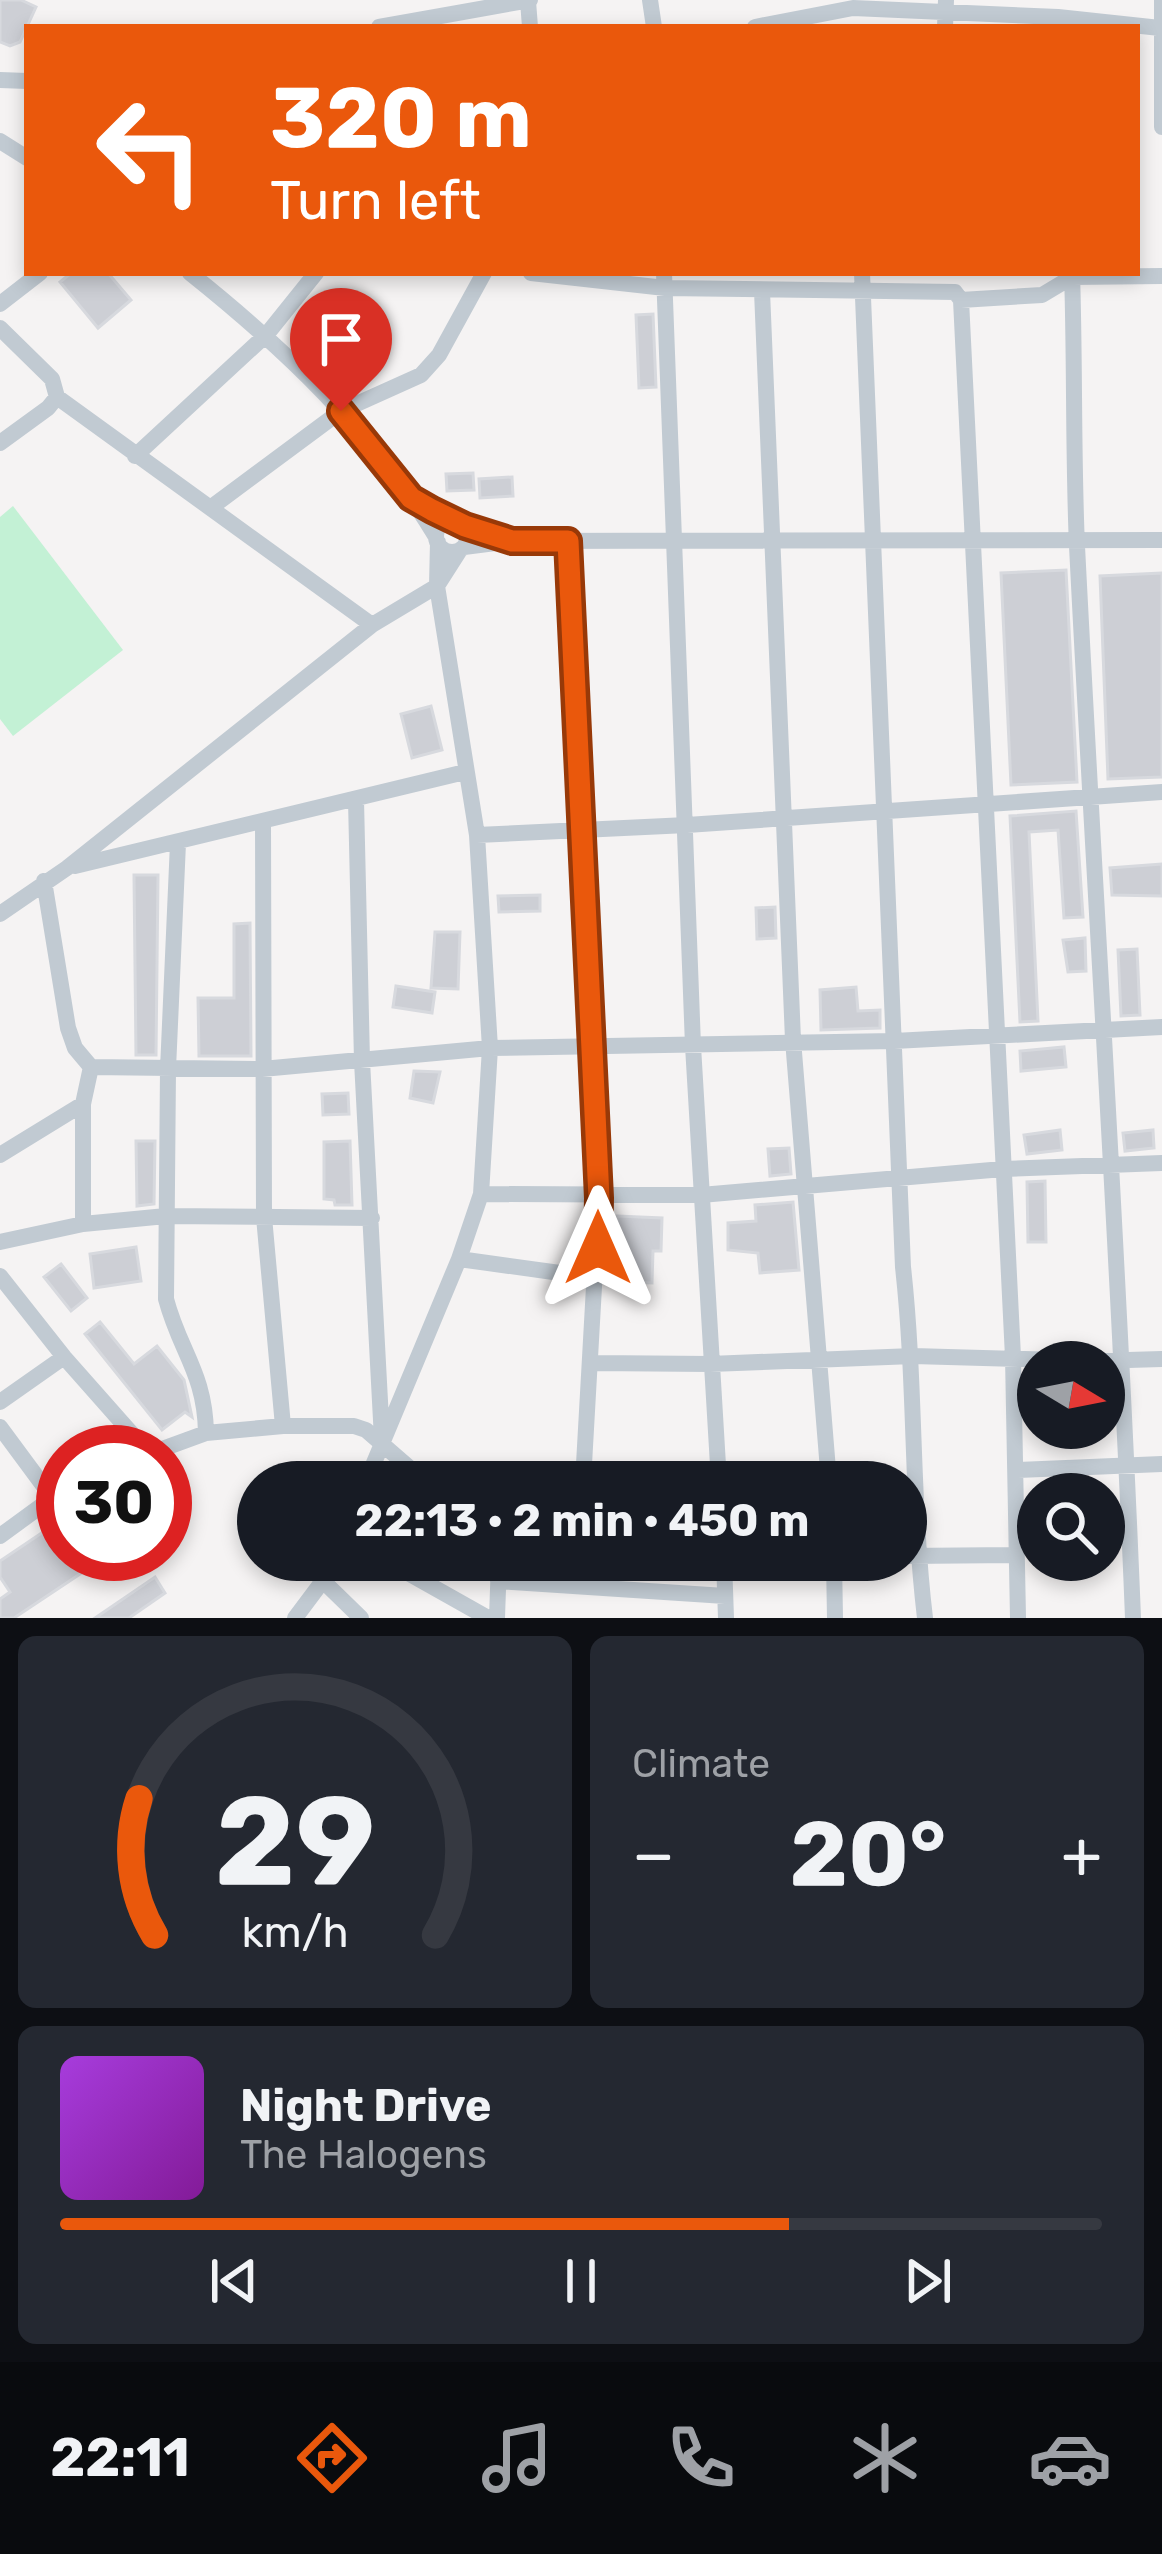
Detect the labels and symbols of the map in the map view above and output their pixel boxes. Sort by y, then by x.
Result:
pin [290,288,392,411]
position arrow [535,1185,661,1311]
north arrow [1017,1341,1125,1449]
speed limit sign: 30 [36,1425,192,1581]

